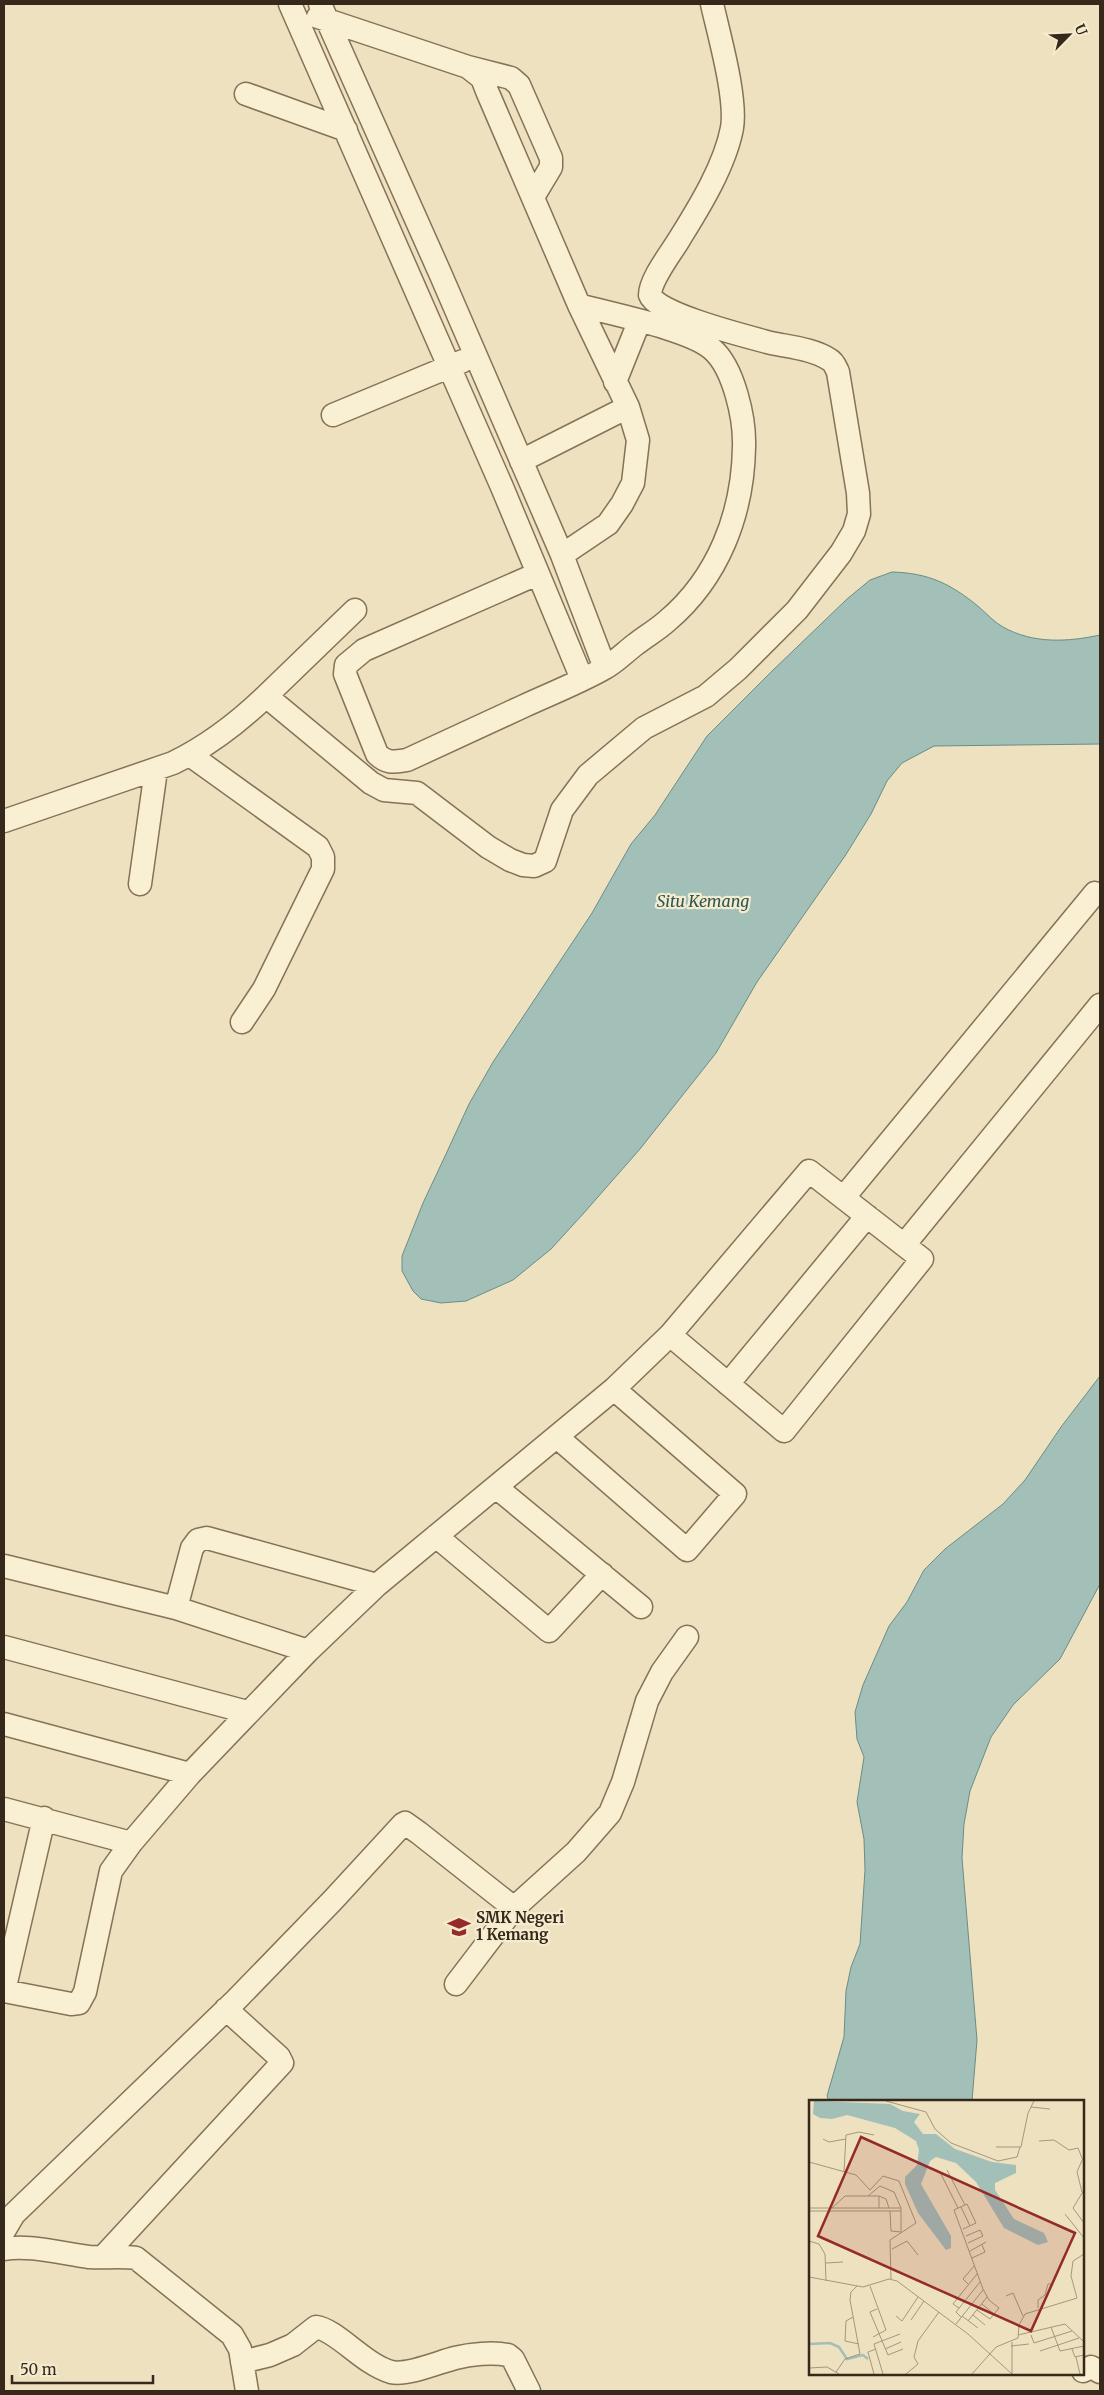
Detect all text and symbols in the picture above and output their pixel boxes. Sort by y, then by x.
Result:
north arrow [1044,10,1094,60]
text: U [1071,21,1091,39]
water label: Situ Kemang [657,891,749,911]
place label: SMK Negeri 1 Kemang [476,1908,564,1944]
school or university icon: SMK Negeri 1 Kemang [446,1914,472,1940]
inset map [809,2100,1084,2375]
scale bar [12,2352,154,2384]
text: 50 m [20,2360,57,2379]

